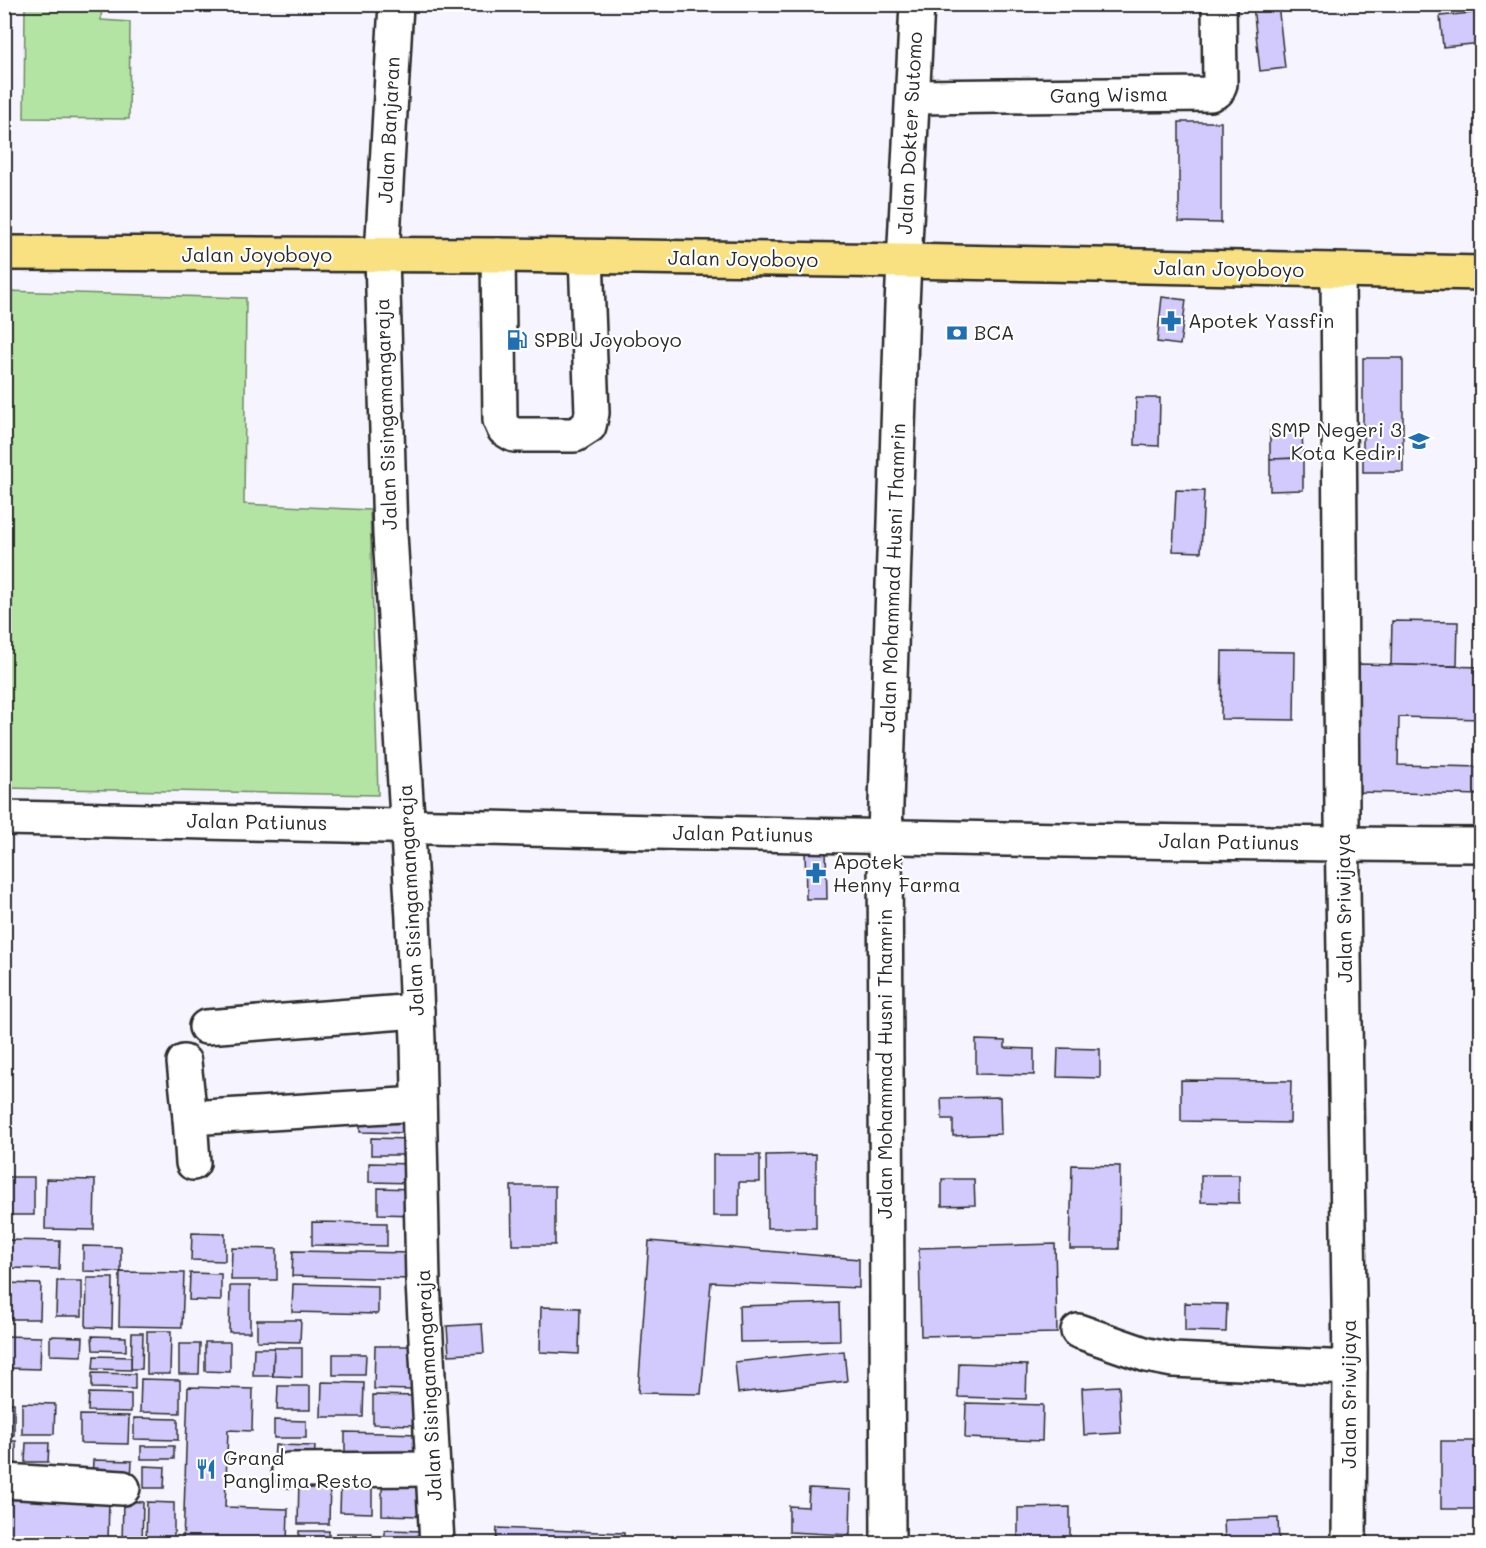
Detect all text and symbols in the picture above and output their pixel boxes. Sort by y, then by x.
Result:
street label: Jalan Dokter Sutomo [891,31,927,235]
street label: Jalan Banjaran [371,56,405,204]
street label: Gang Wisma [1050,80,1168,108]
street label: Jalan Joyoboyo [182,241,332,267]
street label: Jalan Joyoboyo [668,244,819,272]
street label: Jalan Joyoboyo [1154,254,1305,282]
street label: Jalan Sisingamangaraja [368,298,402,530]
place label: Apotek Yassfin [1188,307,1334,333]
pharmacy icon: Apotek Yassfin [1159,309,1183,333]
place label: BCA [974,319,1015,345]
bank icon: BCA [945,321,969,345]
place label: SPBU Joyoboyo [534,326,682,352]
fuel station icon: SPBU Joyoboyo [505,328,529,352]
place label: SMP Negeri 3 Kota Kediri [1271,416,1402,465]
street label: Jalan Mohammad Husni Thamrin [874,423,910,733]
school or university icon: SMP Negeri 3 Kota Kediri [1407,429,1431,453]
street label: Jalan Sisingamangaraja [391,784,429,1017]
street label: Jalan Patiunus [186,807,328,835]
street label: Jalan Patiunus [672,819,814,847]
street label: Jalan Patiunus [1158,827,1300,855]
street label: Jalan Sriwijaya [1329,833,1357,983]
place label: Apotek Henny Farma [833,848,961,897]
pharmacy icon: Apotek Henny Farma [804,861,828,885]
street label: Jalan Mohammad Husni Thamrin [871,909,897,1219]
street label: Jalan Sisingamangaraja [409,1269,447,1502]
street label: Jalan Sriwijaya [1335,1319,1361,1469]
place label: Grand Panglima Resto [223,1444,372,1493]
restaurant icon: Grand Panglima Resto [194,1457,218,1481]

